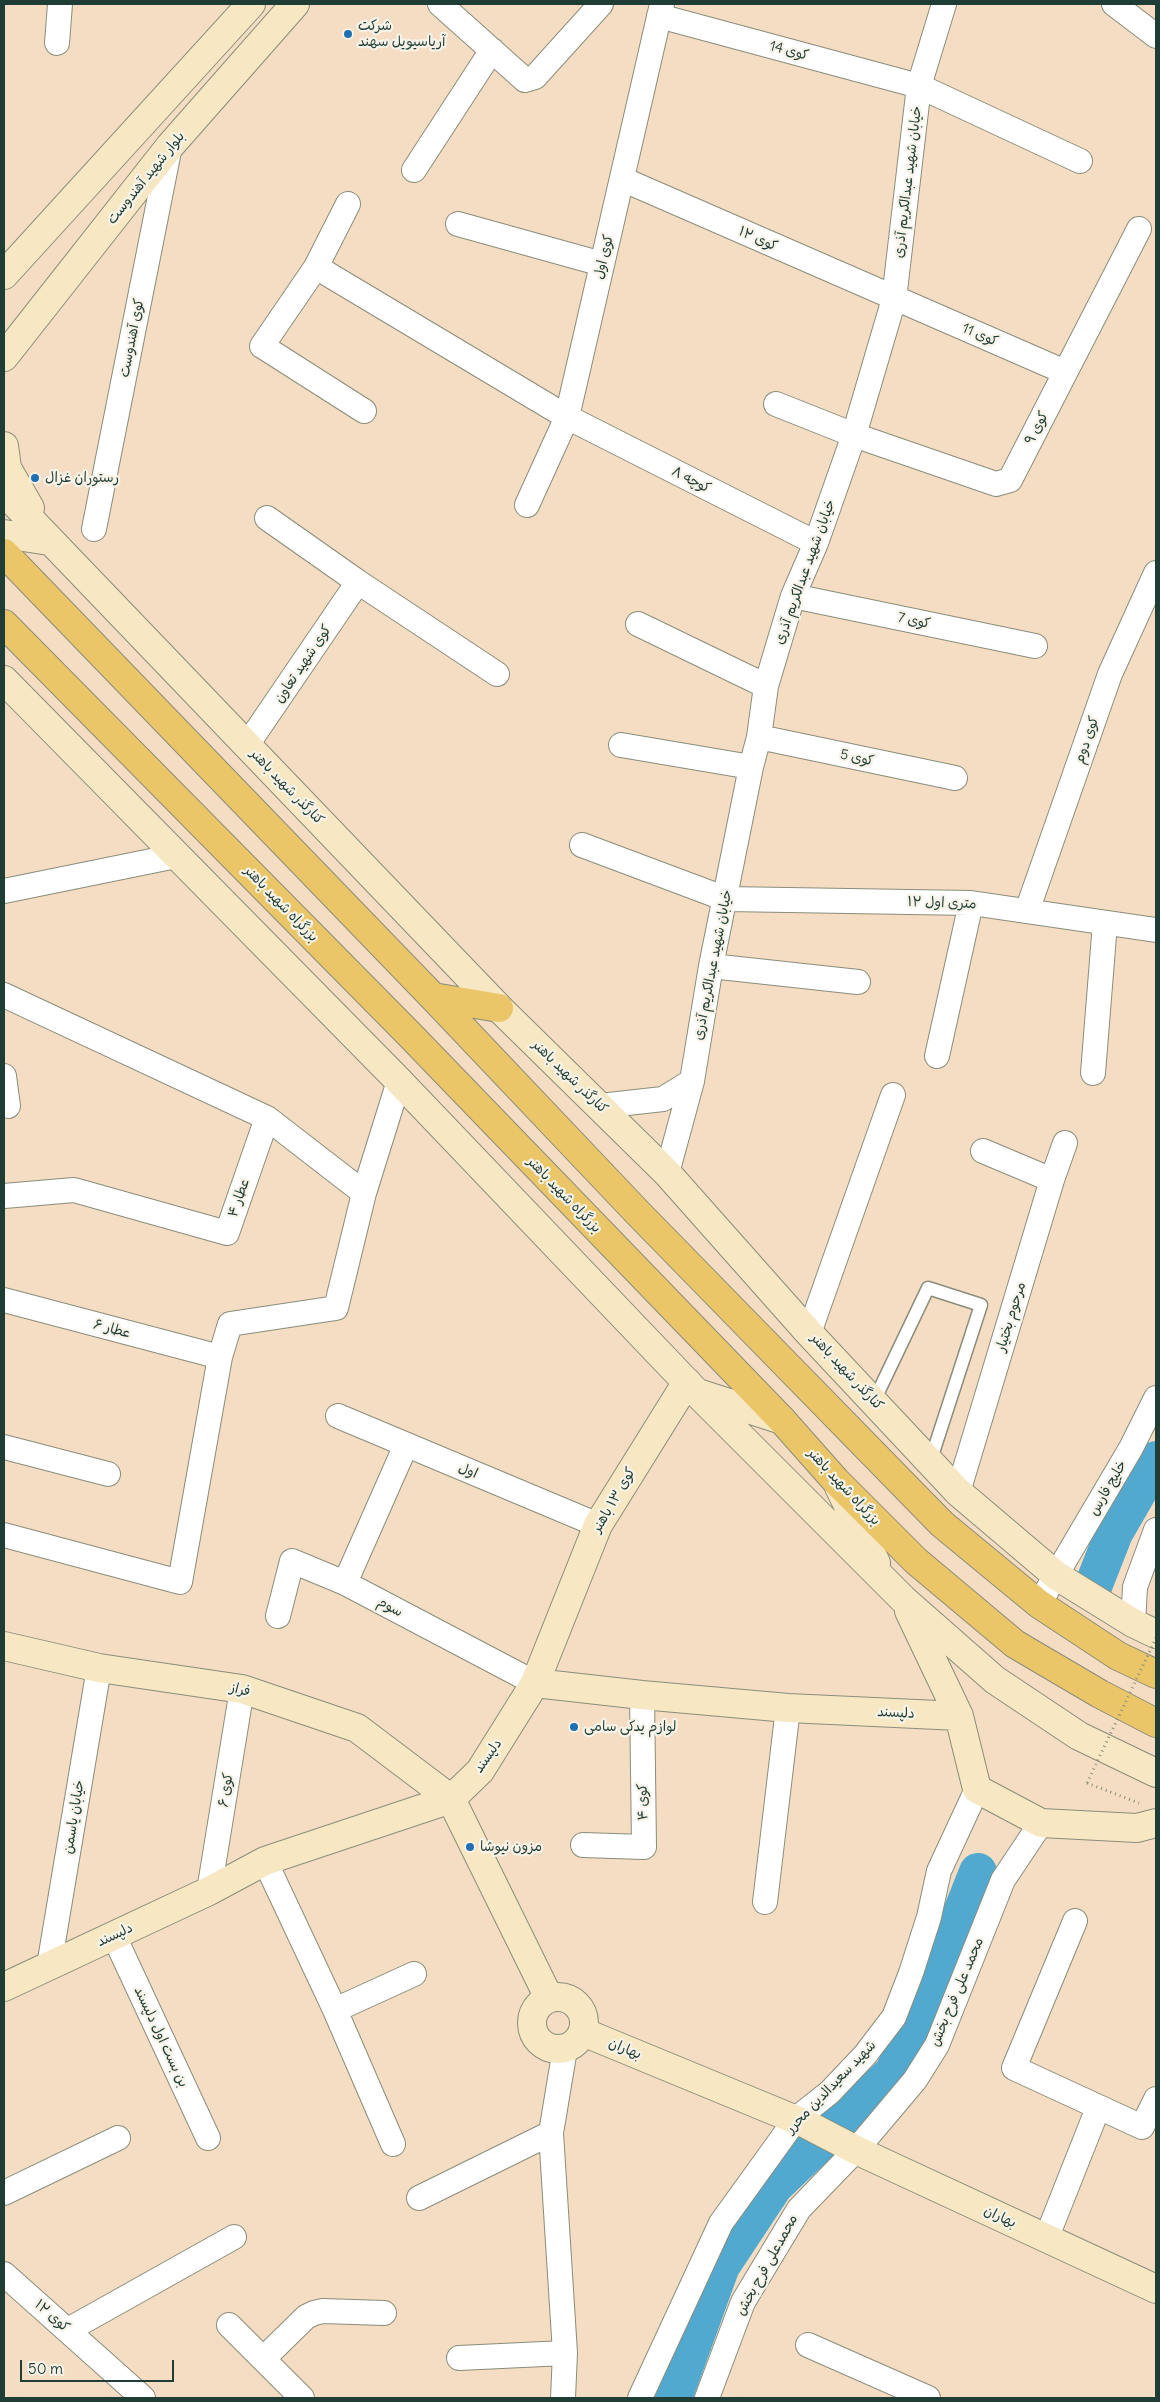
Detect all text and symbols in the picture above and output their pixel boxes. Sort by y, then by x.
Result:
place label: شرکت آریاسیویل سهند [358,18,445,50]
marker: شرکت آریاسیویل سهند [342,28,354,40]
street label: کوی 14 [768,38,810,64]
street label: خیابان شهید عبدالکریم آذری [890,105,926,259]
street label: بلوار شهید آهندوست [104,128,188,228]
street label: کوی ۱۲ [736,223,780,255]
street label: کوی اول [591,233,617,281]
street label: کوی آهندوست [116,297,148,379]
street label: کوی 11 [960,320,1000,350]
street label: کوی ۹ [1022,409,1052,447]
street label: کوچه ۸ [669,463,713,497]
place label: رستوران غزال [45,470,119,486]
marker: رستوران غزال [29,472,41,484]
street label: خیابان شهید عبدالکریم آذری [771,497,839,647]
street label: کوی 7 [896,609,932,633]
street label: کوی شهید تعاون [271,622,335,706]
street label: کوی دوم [1071,714,1103,766]
street label: کنارگذر شهید باهنر [247,746,327,828]
street label: کوی 5 [838,746,876,770]
street label: بزرگراه شهید باهنر [241,863,321,945]
street label: خیابان شهید عبدالکریم آذری [690,888,736,1042]
street label: ۱۲ متری اول [907,893,977,913]
street label: کنارگذر شهید باهنر [529,1037,611,1117]
street label: بزرگراه شهید باهنر [524,1154,604,1236]
street label: عطار ۴ [225,1177,253,1219]
street label: مرحوم بختیار [992,1280,1030,1354]
street label: عطار ۶ [92,1316,132,1342]
street label: کنارگذر شهید باهنر [807,1330,887,1414]
street label: بزرگراه شهید باهنر [804,1445,884,1529]
street label: خلیج فارس [1085,1457,1131,1519]
street label: اول [456,1459,480,1483]
street label: کوی ۱۳ باهنر [589,1464,639,1536]
street label: سوم [374,1593,406,1621]
street label: فراز [228,1680,252,1700]
street label: دلپسند [877,1704,915,1722]
place label: لوازم یدکی سامی [584,1719,676,1735]
marker: لوازم یدکی سامی [568,1721,580,1733]
street label: دلپسند [470,1736,506,1776]
street label: کوی ۶ [215,1772,237,1808]
street label: خیابان یاسمن [60,1779,88,1855]
street label: کوی ۴ [634,1783,652,1821]
place label: مزون نیوشا [480,1839,542,1855]
marker: مزون نیوشا [464,1841,476,1853]
street label: دلپسند [94,1919,136,1951]
street label: محمد علی فرح بخش [927,1935,987,2049]
street label: بن بست اول دلپسند [130,1984,192,2090]
street label: بهاران [606,2035,644,2063]
street label: شهید سعیدالدین محرر [782,2037,880,2137]
street label: بهاران [981,2202,1019,2232]
street label: محمدعلی فرح بخش [732,2212,802,2318]
street label: کوی ۱۲ [31,2296,73,2336]
scale bar [22,2350,176,2382]
text: 50 m [28,2359,63,2378]

